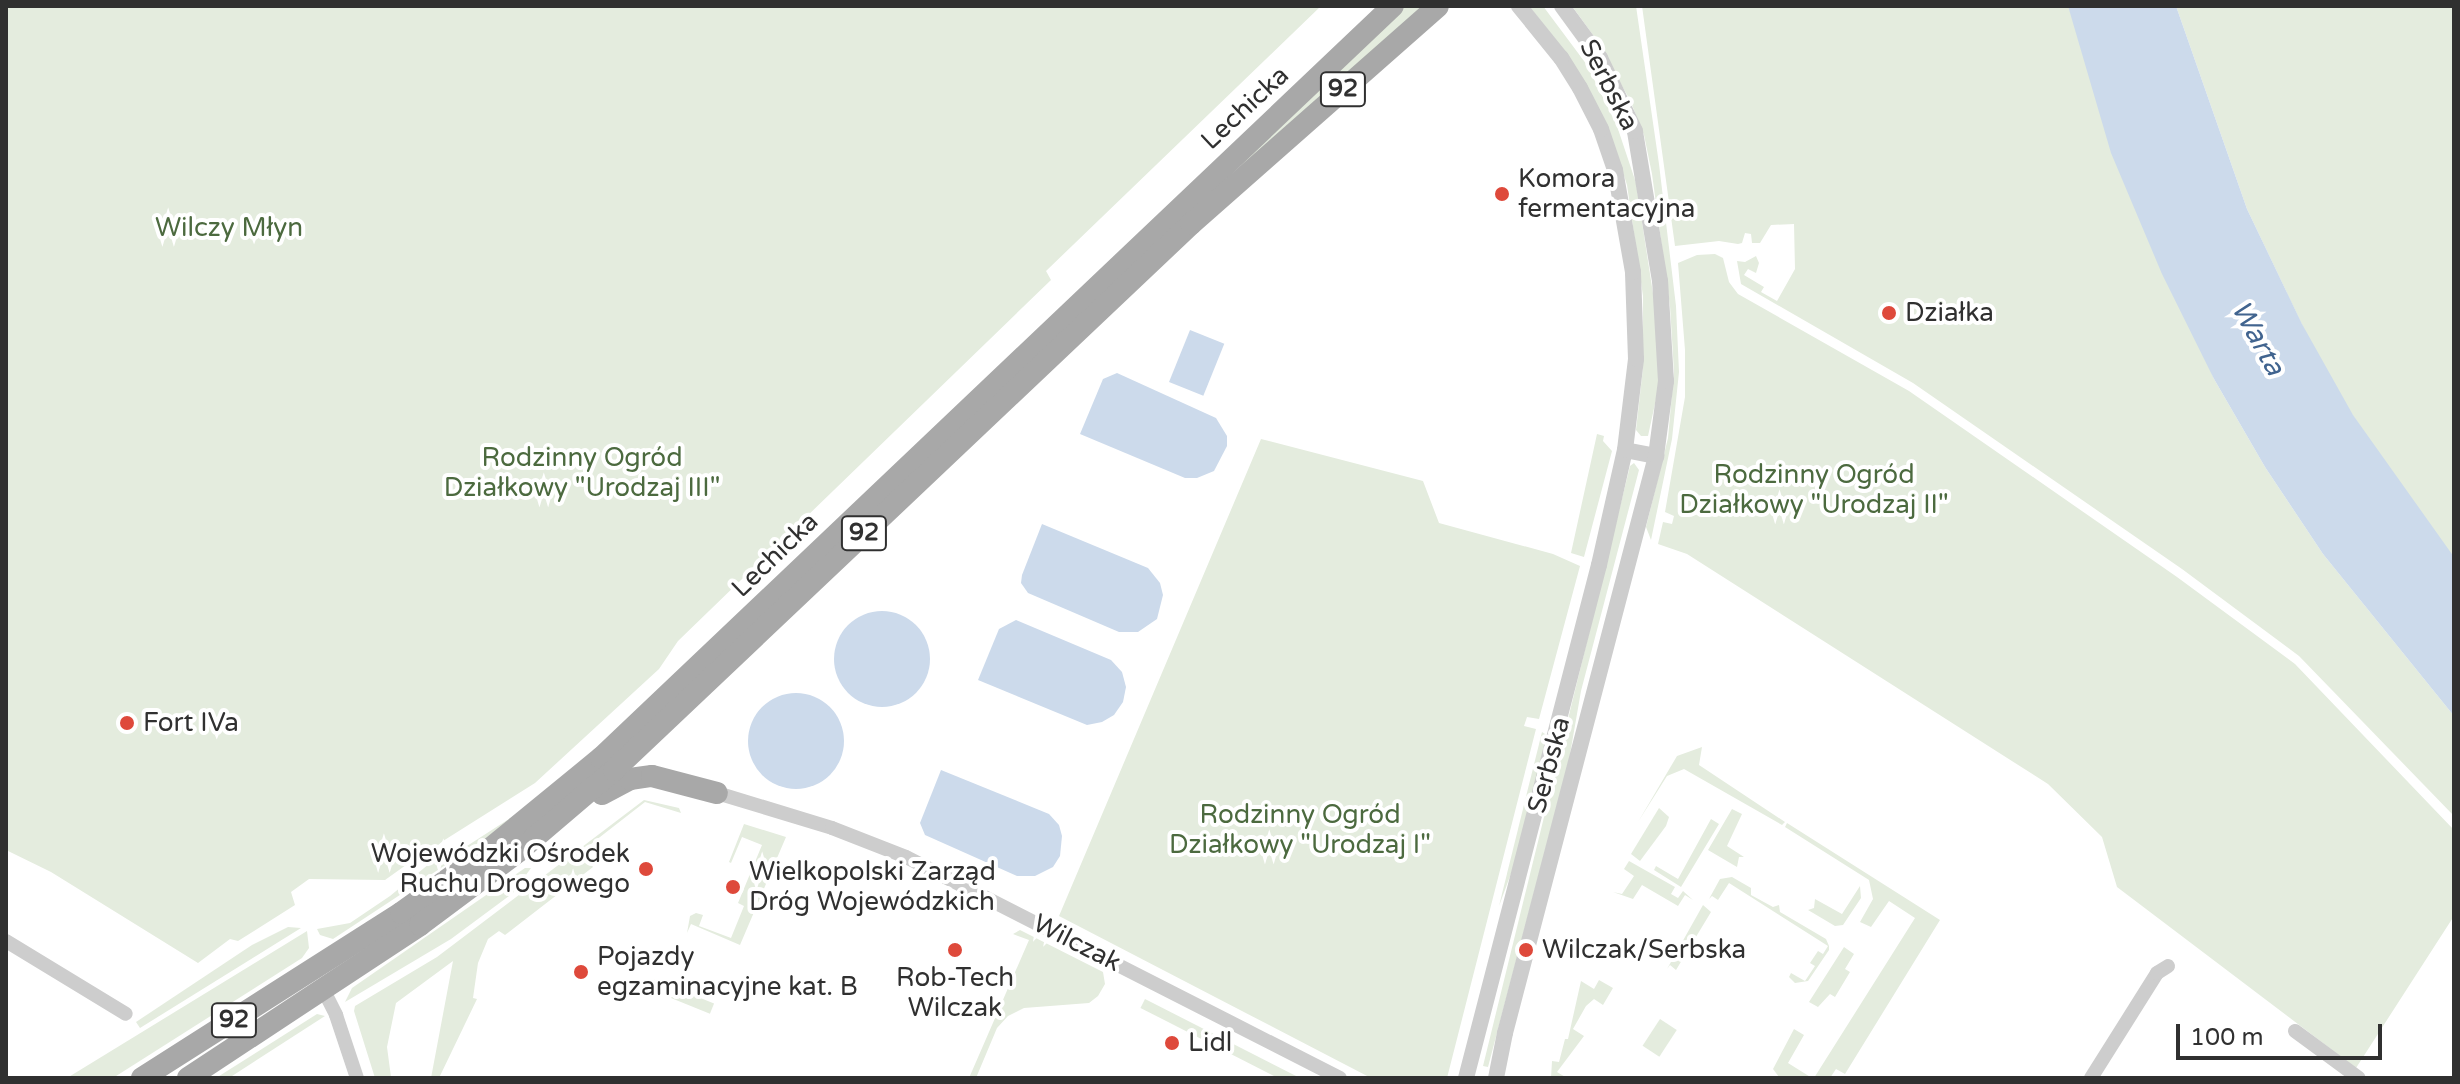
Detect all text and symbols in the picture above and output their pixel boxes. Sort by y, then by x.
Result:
street label: Serbska [1573,34,1645,136]
street label: Lechicka [1195,60,1295,156]
road number: 92 [1319,69,1367,109]
place label: Komora fermentacyjna [1518,163,1695,224]
marker: Komora fermentacyjna [1493,185,1511,203]
park label: Wilczy Młyn [155,212,303,244]
water label: Warta [2224,295,2292,381]
place label: Działka [1905,297,1994,329]
marker: Działka [1880,304,1898,322]
park label: Rodzinny Ogród Działkowy "Urodzaj III" [444,442,720,504]
park label: Rodzinny Ogród Działkowy "Urodzaj II" [1679,459,1949,520]
street label: Lechicka [725,506,825,604]
road number: 92 [840,513,888,553]
place label: Fort IVa [143,707,239,739]
marker: Fort IVa [118,714,136,732]
street label: Serbska [1521,714,1577,816]
park label: Rodzinny Ogród Działkowy "Urodzaj I" [1169,799,1431,860]
place label: Wojewódzki Ośrodek Ruchu Drogowego [371,838,630,900]
place label: Wielkopolski Zarząd Dróg Wojewódzkich [749,856,996,918]
marker: Wojewódzki Ośrodek Ruchu Drogowego [637,860,655,878]
marker: Wielkopolski Zarząd Dróg Wojewódzkich [724,878,742,896]
street label: Wilczak [1028,908,1126,978]
place label: Wilczak/Serbska [1542,934,1746,966]
place label: Pojazdy egzaminacyjne kat. B [597,941,858,1002]
marker: Rob-Tech Wilczak [946,941,964,959]
marker: Wilczak/Serbska [1517,941,1535,959]
place label: Rob-Tech Wilczak [896,962,1014,1024]
marker: Pojazdy egzaminacyjne kat. B [572,963,590,981]
road number: 92 [210,1000,258,1040]
scale bar [2180,1008,2386,1058]
text: 100 m [2190,1023,2264,1052]
place label: Lidl [1188,1027,1232,1059]
marker: Lidl [1163,1034,1181,1052]

